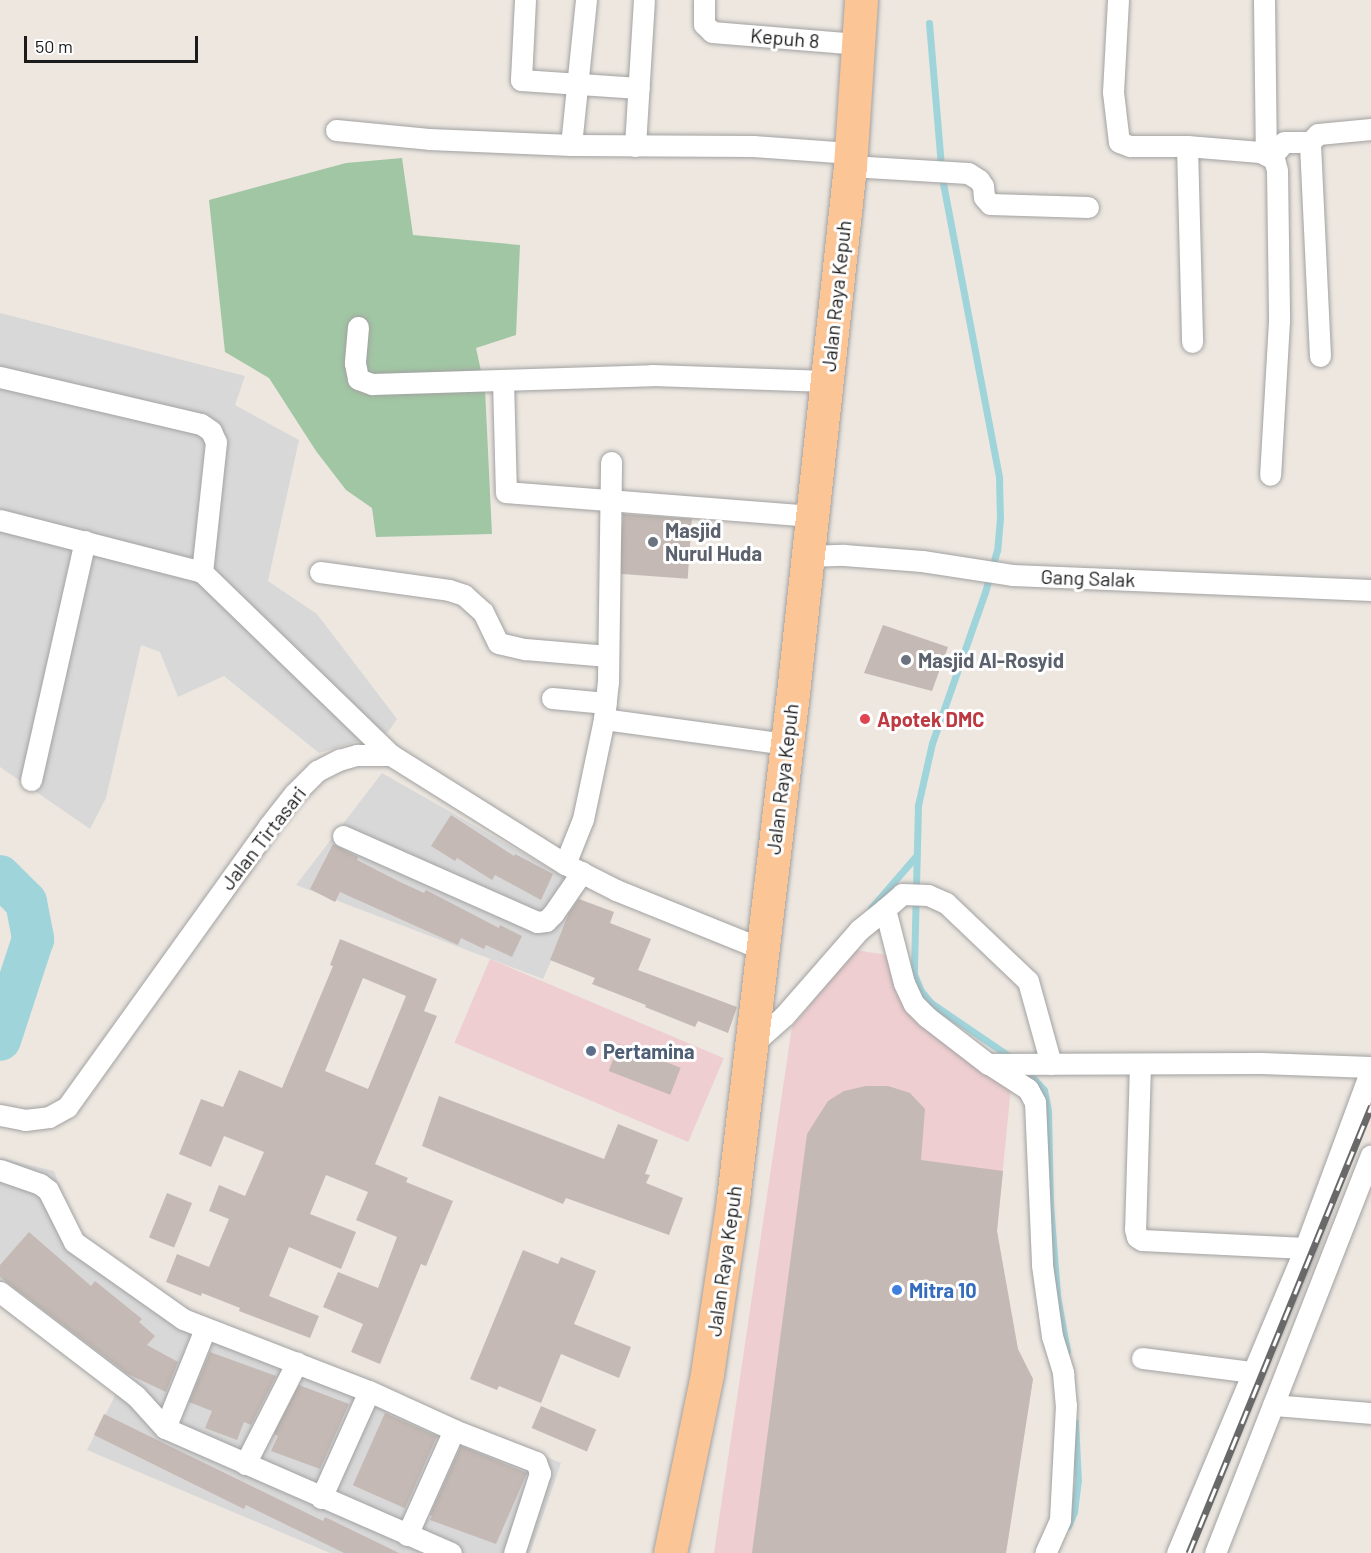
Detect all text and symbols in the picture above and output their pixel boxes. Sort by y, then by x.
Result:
street label: Kepuh 8 [749,23,821,53]
scale bar [27,24,201,62]
text: 50 m [35,35,73,57]
street label: Jalan Raya Kepuh [816,219,856,373]
place label: Masjid Nurul Huda [665,518,762,565]
marker: Masjid Nurul Huda [646,535,660,549]
street label: Gang Salak [1040,564,1136,592]
place label: Masjid Al-Rosyid [918,648,1064,672]
marker: Masjid Al-Rosyid [899,653,913,667]
street label: Jalan Raya Kepuh [761,702,803,856]
place label: Apotek DMC [877,707,984,731]
marker: Apotek DMC [858,712,872,726]
street label: Jalan Tirtasari [215,781,311,895]
place label: Pertamina [603,1039,695,1063]
marker: Pertamina [584,1044,598,1058]
street label: Jalan Raya Kepuh [702,1184,746,1338]
place label: Mitra 10 [909,1278,977,1302]
marker: Mitra 10 [890,1283,904,1297]

